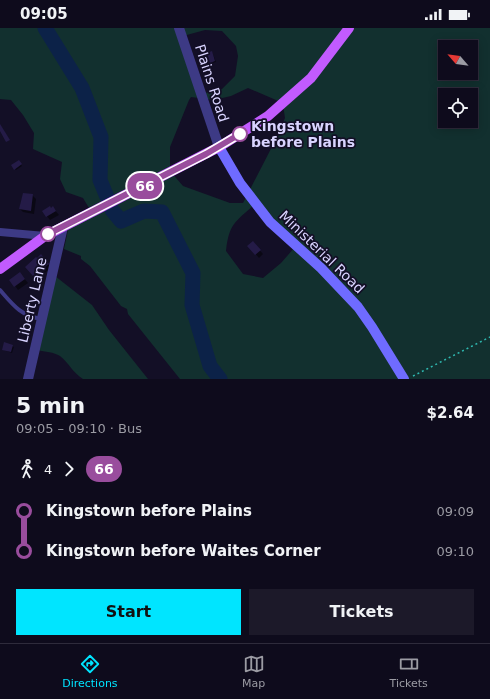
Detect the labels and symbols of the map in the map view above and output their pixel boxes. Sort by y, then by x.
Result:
north arrow [438,40,478,80]
street label: Plains Road [192,42,232,124]
place label: Kingstown before Plains [251,118,355,150]
marker: Kingstown before Plains [232,126,248,142]
line badge: 66 [127,173,163,199]
street label: Ministerial Road [276,207,368,297]
unlabelled marker [40,226,56,242]
street label: Liberty Lane [14,256,50,344]

